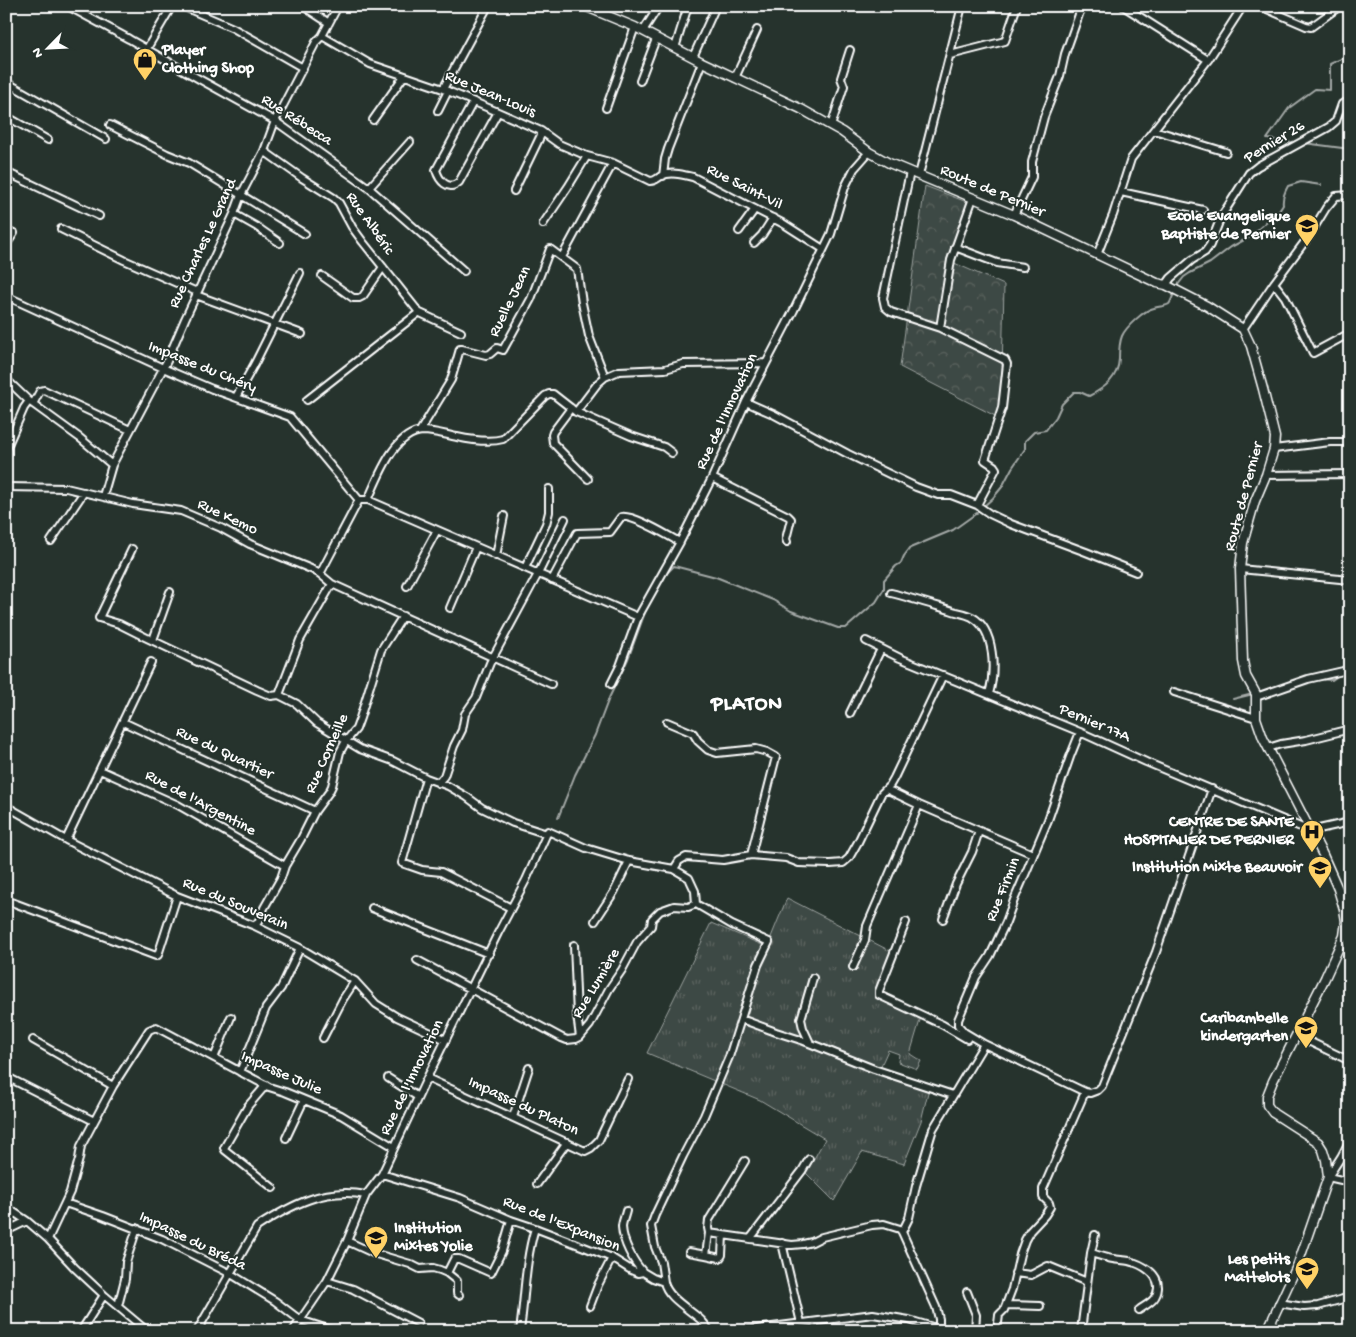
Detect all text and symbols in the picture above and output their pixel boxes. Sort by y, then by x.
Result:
north arrow [22,22,72,72]
place label: Player Clothing Shop [161,42,254,79]
text: N [29,45,48,60]
shop icon: Player Clothing Shop [132,47,158,81]
street label: Rue Jean-Louis [442,67,539,123]
street label: Rue Rébecca [257,91,336,152]
street label: Pernier 26 [1240,117,1310,169]
street label: Rue Saint-Vil [703,161,785,215]
street label: Route de Pernier [937,161,1048,223]
street label: Rue Charles Le Grand [166,175,243,312]
street label: Rue Albéric [341,189,398,259]
place label: Ecole Evangelique Baptiste de Pernier [1160,208,1292,245]
school or university icon: Ecole Evangelique Baptiste de Pernier [1294,213,1320,247]
street label: Ruelle Jean [486,263,536,341]
street label: Impasse du Chéry [145,338,259,398]
street label: Rue de l'Innovation [693,350,763,473]
street label: Route de Pernier [1221,439,1269,554]
street label: Rue Kemo [194,496,260,540]
district label: PLATON [710,693,783,718]
street label: Pernier 17A [1055,700,1134,748]
street label: Rue Corneille [302,711,354,797]
street label: Rue du Quartier [172,723,277,785]
street label: Rue de l'Argentine [141,767,259,842]
place label: CENTRE DE SANTE HOSPITALIER DE PERNIER [1124,814,1296,851]
hospital icon: CENTRE DE SANTE HOSPITALIER DE PERNIER [1299,819,1325,853]
street label: Rue Firmin [983,855,1026,925]
school or university icon: Institution Mixte Beauvoir [1307,855,1333,889]
place label: Institution Mixte Beauvoir [1132,859,1304,878]
street label: Rue du Souverain [179,874,291,936]
street label: Rue Lumière [569,945,626,1022]
place label: Caribambelle kindergarten [1200,1010,1289,1047]
school or university icon: Caribambelle kindergarten [1293,1015,1319,1049]
street label: Rue de l'Innovation [377,1017,449,1139]
street label: Impasse Julie [237,1048,325,1101]
street label: Impasse du Platon [465,1073,582,1141]
street label: Rue de l'Expansion [500,1193,623,1257]
street label: Impasse du Bréda [135,1208,250,1277]
place label: Institution Mixtes Yolie [394,1220,473,1257]
school or university icon: Institution Mixtes Yolie [363,1225,389,1259]
place label: Les petits Mattelots [1224,1251,1291,1288]
school or university icon: Les petits Mattelots [1294,1256,1320,1290]

